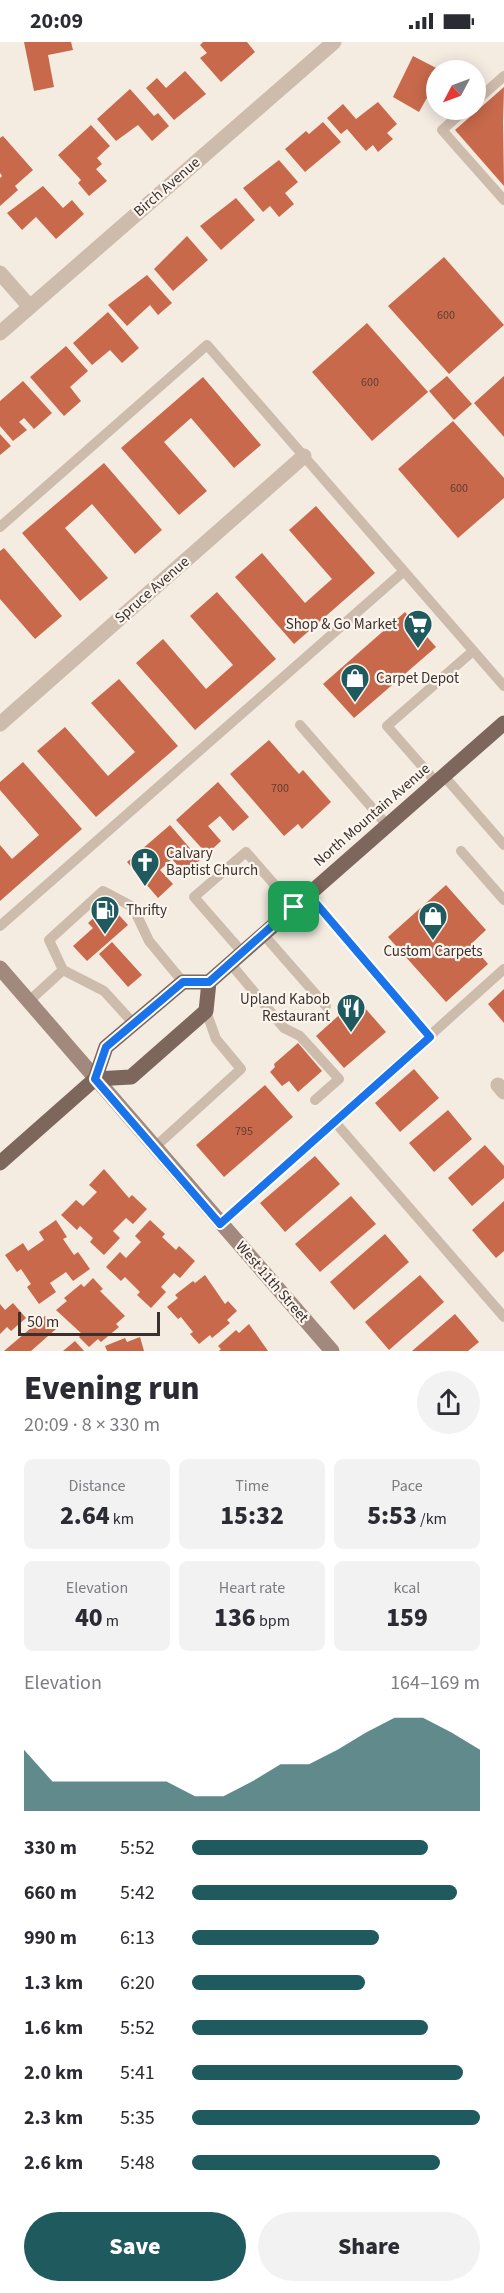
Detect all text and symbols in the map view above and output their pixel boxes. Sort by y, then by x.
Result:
text: 20:09 [30,5,83,37]
north arrow [426,60,486,120]
map controls [426,60,486,120]
street label: Birch Avenue [129,152,205,222]
house number: 600 [437,307,455,324]
house number: 600 [361,374,379,391]
house number: 600 [450,480,468,497]
street label: Spruce Avenue [110,552,194,628]
supermarket icon: Shop & Go Market [402,608,434,650]
place label: Shop & Go Market [286,614,397,635]
shop icon: Carpet Depot [339,662,371,704]
place label: Carpet Depot [376,668,459,689]
street label: North Mountain Avenue [309,758,435,872]
house number: 700 [271,780,289,797]
place label: Calvary Baptist Church [166,843,258,881]
church icon: Calvary Baptist Church [129,846,161,888]
pin [268,881,319,932]
icon: arrive [277,890,310,923]
fuel station icon: Thrifty [89,894,121,936]
place label: Thrifty [126,900,167,921]
shop icon: Custom Carpets [417,900,449,942]
place label: Custom Carpets [383,941,483,962]
place label: Upland Kabob Restaurant [240,989,330,1027]
restaurant icon: Upland Kabob Restaurant [335,992,367,1034]
house number: 795 [235,1123,253,1140]
street label: West 11th Street [231,1237,313,1327]
scale bar [18,1309,160,1336]
text: 50 m [27,1311,59,1333]
text: Evening run [24,1365,200,1412]
button: share [417,1371,480,1434]
text: 20:09 · 8 × 330 m [24,1411,160,1439]
text: Distance [69,1475,125,1497]
text: Time [235,1475,269,1497]
text: Pace [391,1475,423,1497]
text: 2.64 [60,1497,110,1534]
text: 15:32 [220,1497,284,1534]
text: 5:53 [367,1497,417,1534]
text: km [110,1508,134,1530]
text: /km [417,1508,447,1530]
text: Elevation [66,1577,128,1599]
text: Heart rate [219,1577,285,1599]
text: kcal [394,1577,420,1599]
text: 40 [75,1599,103,1636]
text: 136 [214,1599,256,1636]
text: 159 [386,1599,428,1636]
text: m [103,1610,119,1632]
text: bpm [256,1610,290,1632]
text: Elevation [24,1669,102,1697]
text: 164–169 m [390,1669,480,1697]
text: 330 m [24,1834,77,1862]
text: 5:52 [120,1834,155,1862]
text: 660 m [24,1879,77,1907]
text: 5:42 [120,1879,155,1907]
text: 990 m [24,1924,77,1952]
text: 6:13 [120,1924,155,1952]
text: 1.3 km [24,1969,83,1997]
text: 6:20 [120,1969,155,1997]
text: 1.6 km [24,2014,83,2042]
text: 5:52 [120,2014,155,2042]
text: 2.0 km [24,2059,83,2087]
text: 5:41 [120,2059,155,2087]
text: 2.3 km [24,2104,83,2132]
text: 5:35 [120,2104,155,2132]
text: 2.6 km [24,2149,83,2177]
text: 5:48 [120,2149,155,2177]
button: Save [24,2212,246,2281]
button: Share [258,2212,480,2281]

